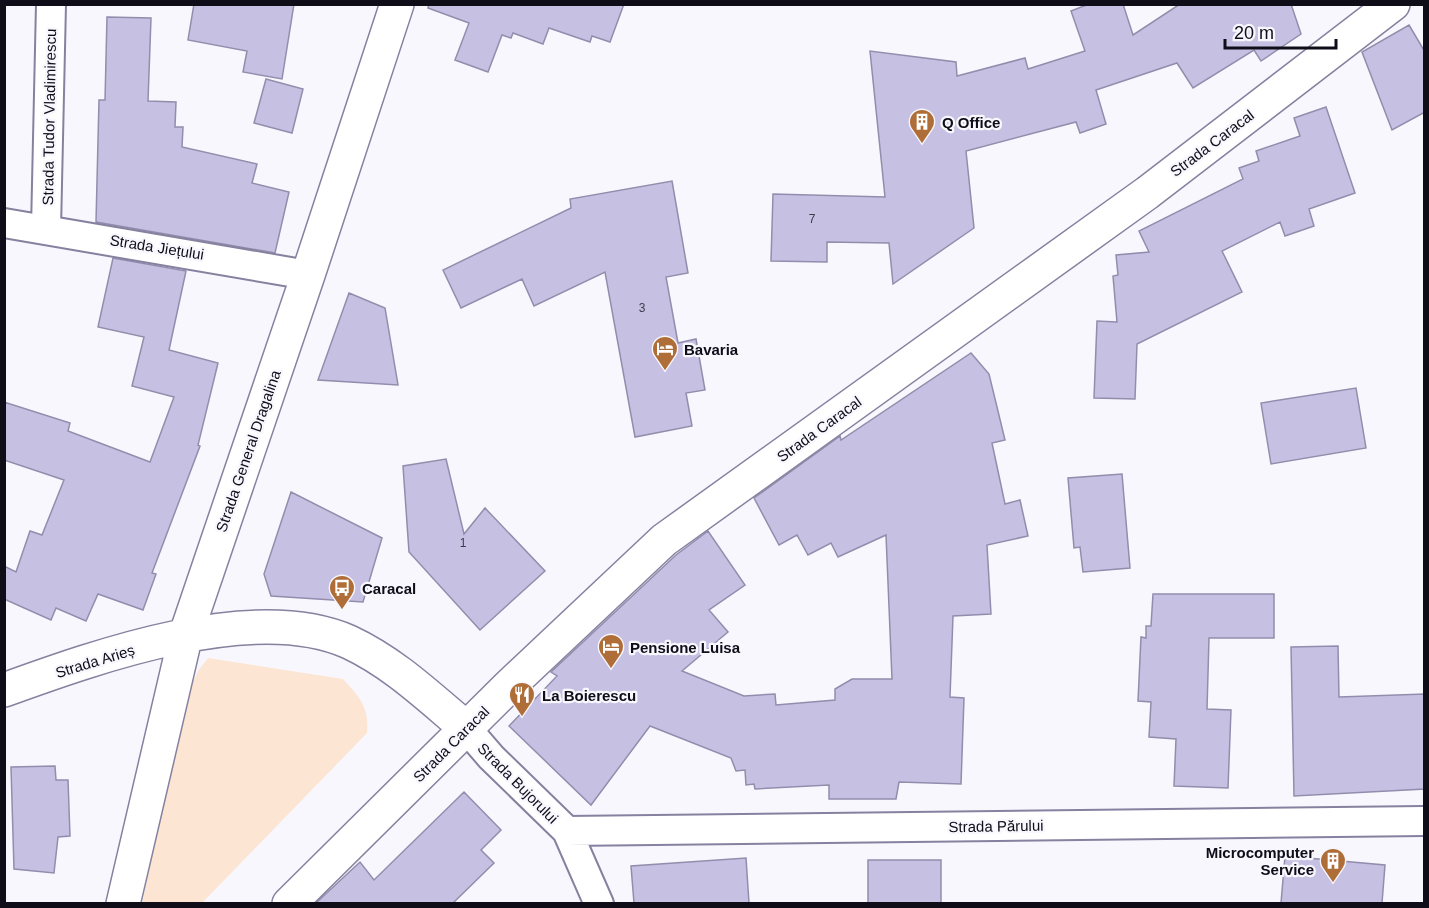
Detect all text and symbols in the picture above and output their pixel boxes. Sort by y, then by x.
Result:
scale bar [1225,12,1336,50]
text: 20 m [1234,23,1274,43]
street label: Strada Tudor Vladimirescu [39,28,59,206]
street label: Strada Caracal [1167,106,1257,180]
building icon: Q Office [907,107,937,145]
place label: Q Office [942,114,1000,131]
house number: 7 [809,212,816,226]
street label: Strada Jiețului [109,231,205,263]
house number: 3 [639,301,646,315]
hotel icon: Bavaria [650,334,680,372]
place label: Bavaria [684,341,739,358]
street label: Strada General Dragalina [212,367,284,534]
street label: Strada Caracal [774,393,864,465]
house number: 1 [460,536,467,550]
bus stop icon: Caracal [327,573,357,611]
place label: Caracal [362,580,416,597]
hotel icon: Pensione Luisa [596,632,626,670]
place label: Pensione Luisa [630,639,741,656]
street label: Strada Arieș [53,641,137,681]
restaurant icon: La Boierescu [507,680,537,718]
place label: La Boierescu [542,687,636,704]
street label: Strada Caracal [410,703,492,785]
street label: Strada Bujorului [474,739,562,827]
street label: Strada Părului [948,817,1044,835]
place label: Microcomputer Service [1206,844,1314,878]
building icon: Microcomputer Service [1318,846,1348,884]

